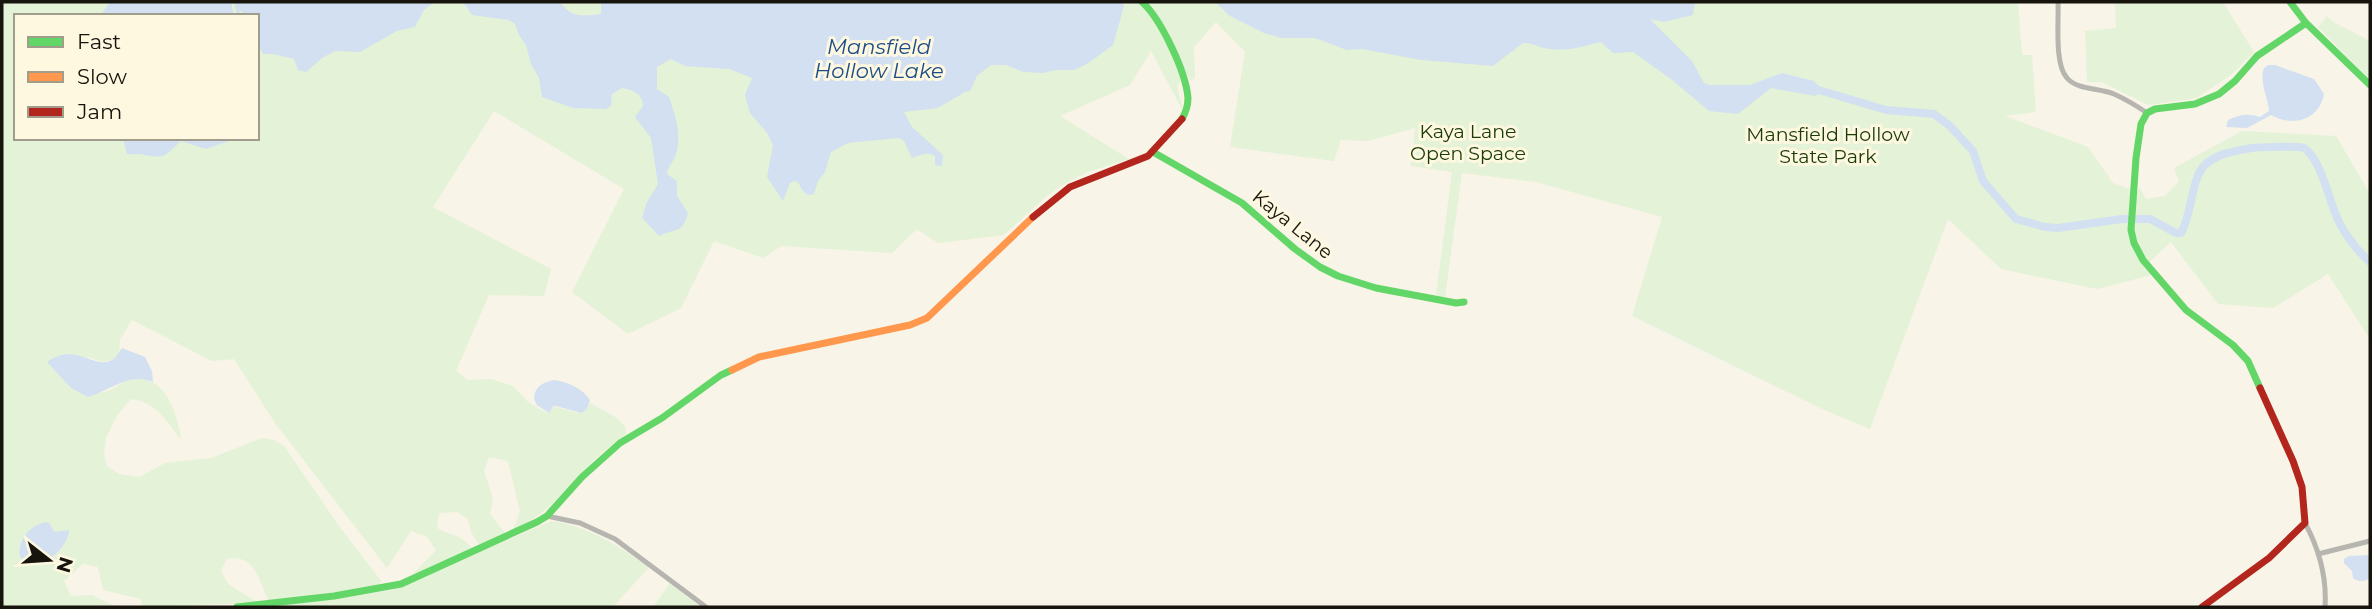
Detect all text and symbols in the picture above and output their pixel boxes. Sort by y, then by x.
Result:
legend [14,14,259,140]
text: Fast [77,29,121,54]
water label: Mansfield Hollow Lake [814,34,944,83]
text: Slow [77,64,127,89]
text: Jam [76,99,122,124]
park label: Kaya Lane Open Space [1410,120,1526,165]
park label: Mansfield Hollow State Park [1746,123,1910,168]
street label: Kaya Lane [1248,185,1338,264]
north arrow [14,525,84,595]
text: N [52,554,78,576]

